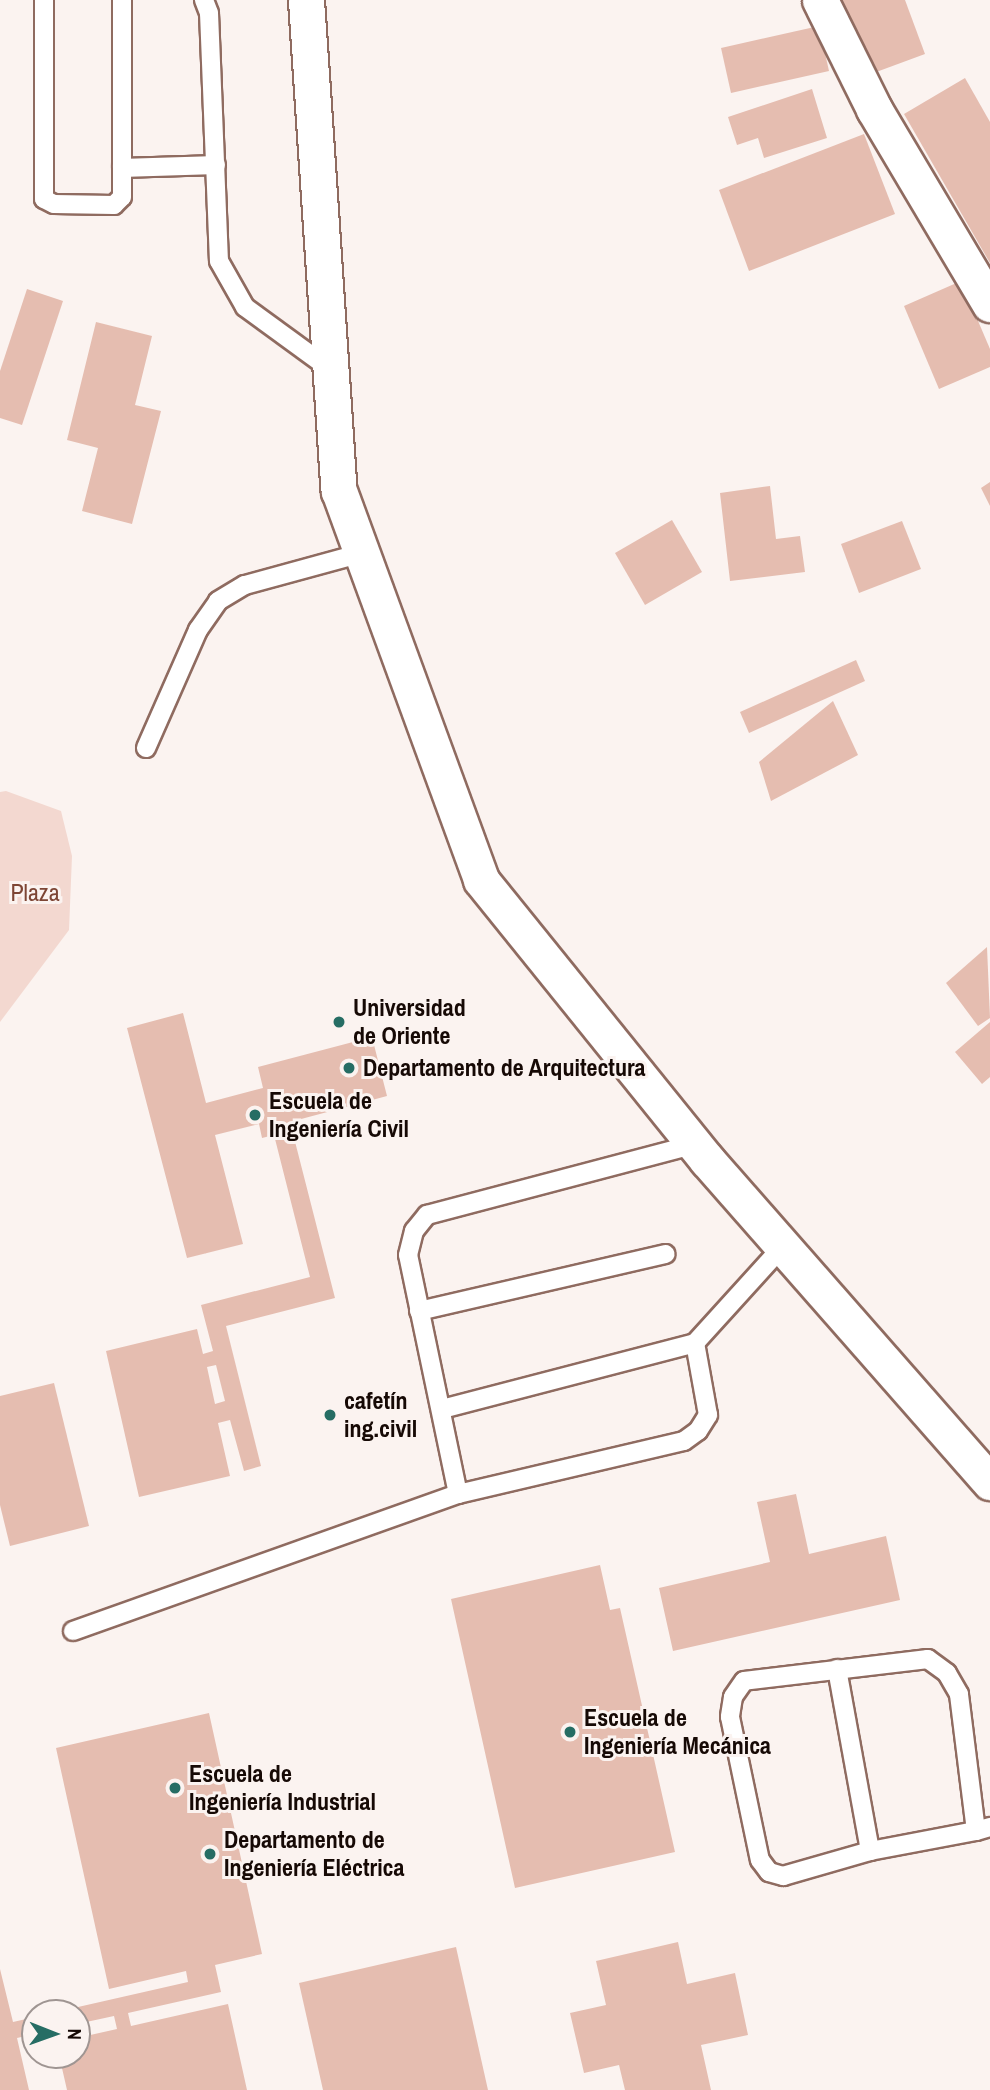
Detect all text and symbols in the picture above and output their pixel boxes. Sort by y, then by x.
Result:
park label: Plaza [10,879,60,907]
place label: Universidad de Oriente [353,994,466,1050]
marker: Universidad de Oriente [331,1014,347,1030]
place label: Departamento de Arquitectura [363,1054,646,1082]
marker: Departamento de Arquitectura [341,1060,357,1076]
place label: Escuela de Ingeniería Civil [269,1087,409,1143]
marker: Escuela de Ingeniería Civil [247,1107,263,1123]
place label: cafetín ing.civil [344,1387,417,1443]
marker: cafetín ing.civil [322,1407,338,1423]
place label: Escuela de Ingeniería Mecánica [584,1704,771,1760]
marker: Escuela de Ingeniería Mecánica [562,1724,578,1740]
place label: Escuela de Ingeniería Industrial [189,1760,376,1816]
marker: Escuela de Ingeniería Industrial [167,1780,183,1796]
place label: Departamento de Ingeniería Eléctrica [224,1826,405,1882]
marker: Departamento de Ingeniería Eléctrica [202,1846,218,1862]
north arrow [21,1999,91,2069]
text: N [62,2028,88,2040]

